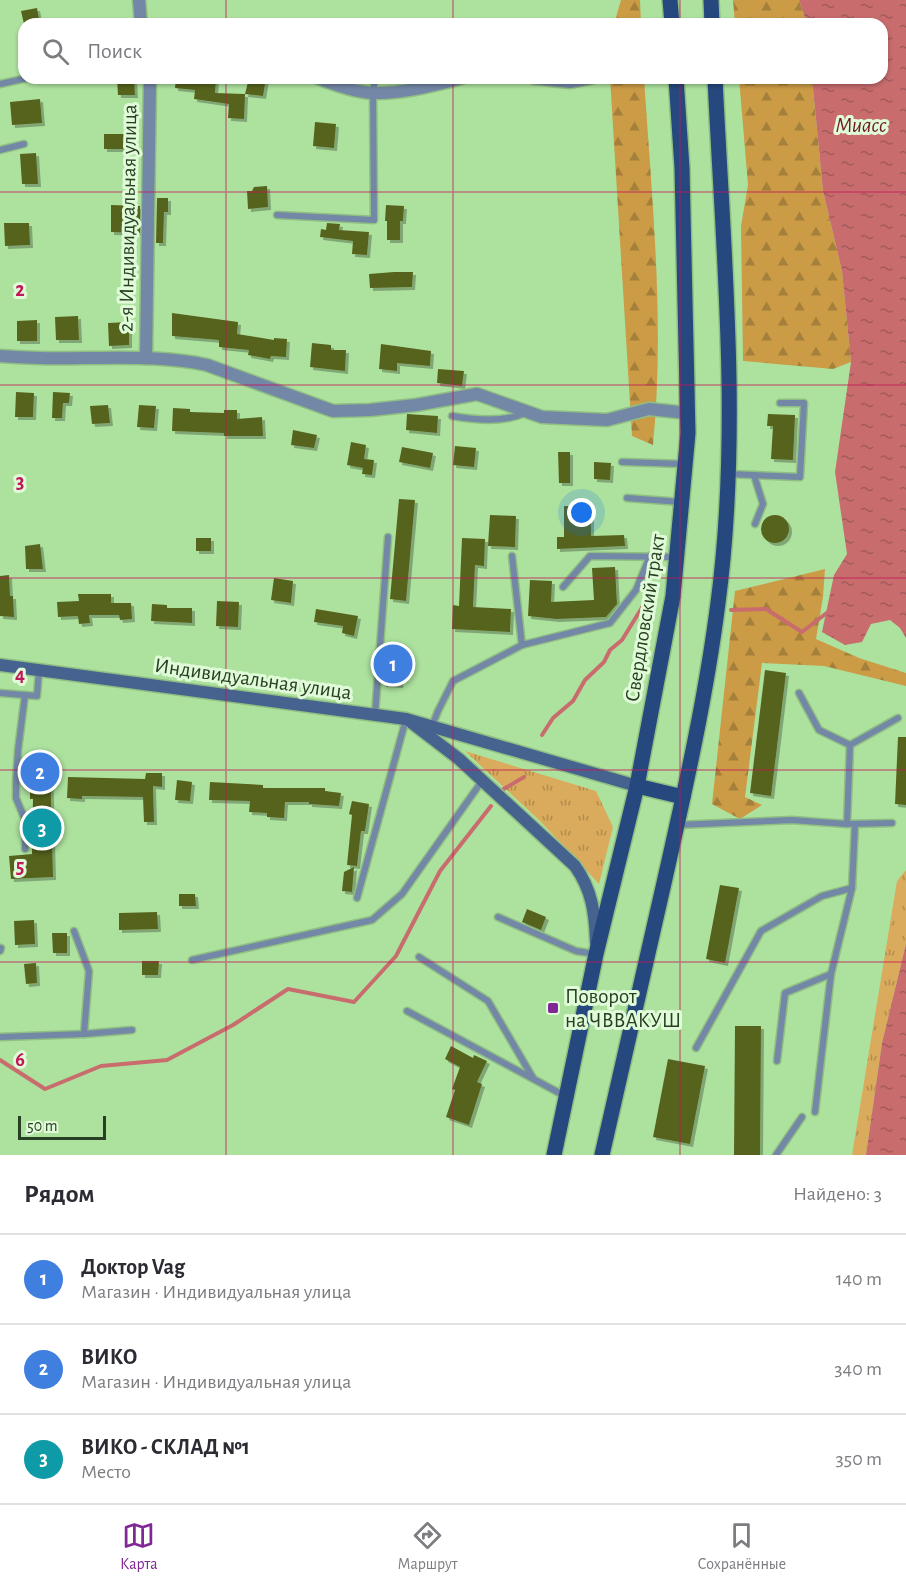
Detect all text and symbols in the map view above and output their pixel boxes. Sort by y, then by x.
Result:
search box [18,18,888,84]
icon: search [39,35,72,68]
text: Поиск [87,40,142,62]
street label: 2-я Индивидуальная улица [116,104,140,332]
water label: Миасс [836,114,887,136]
text: 2 [15,280,25,300]
text: 3 [16,472,24,492]
your location [567,498,596,527]
street label: Свердловский тракт [621,532,669,703]
pin: 1 [374,642,412,686]
street label: Индивидуальная улица [153,655,353,703]
text: 4 [15,665,25,685]
pin: 2 [20,750,60,794]
pin: 3 [22,806,62,850]
text: 5 [16,857,24,877]
place label: Поворот на ЧВВАКУШ [565,986,681,1031]
marker: Поворот на ЧВВАКУШ [546,1001,560,1015]
text: 6 [15,1050,25,1070]
scale bar [18,1113,106,1140]
text: 50 m [27,1118,58,1134]
text: Рядом [24,1181,95,1207]
text: Найдено: 3 [793,1184,882,1204]
text: Доктор Vag [81,1256,185,1278]
text: 1 [40,1269,47,1289]
text: 140 m [836,1269,882,1289]
text: Магазин · Индивидуальная улица [81,1282,351,1302]
text: ВИКО [81,1346,138,1368]
text: 2 [39,1359,48,1379]
text: 340 m [834,1359,882,1379]
text: Магазин · Индивидуальная улица [81,1372,351,1392]
text: ВИКО - СКЛАД №1 [81,1436,250,1458]
text: 3 [39,1449,48,1469]
text: 350 m [836,1449,882,1469]
text: Место [81,1462,131,1482]
tab: Карта [120,1519,158,1574]
tab: Маршрут [398,1519,458,1574]
tab: Сохранённые [698,1519,786,1574]

